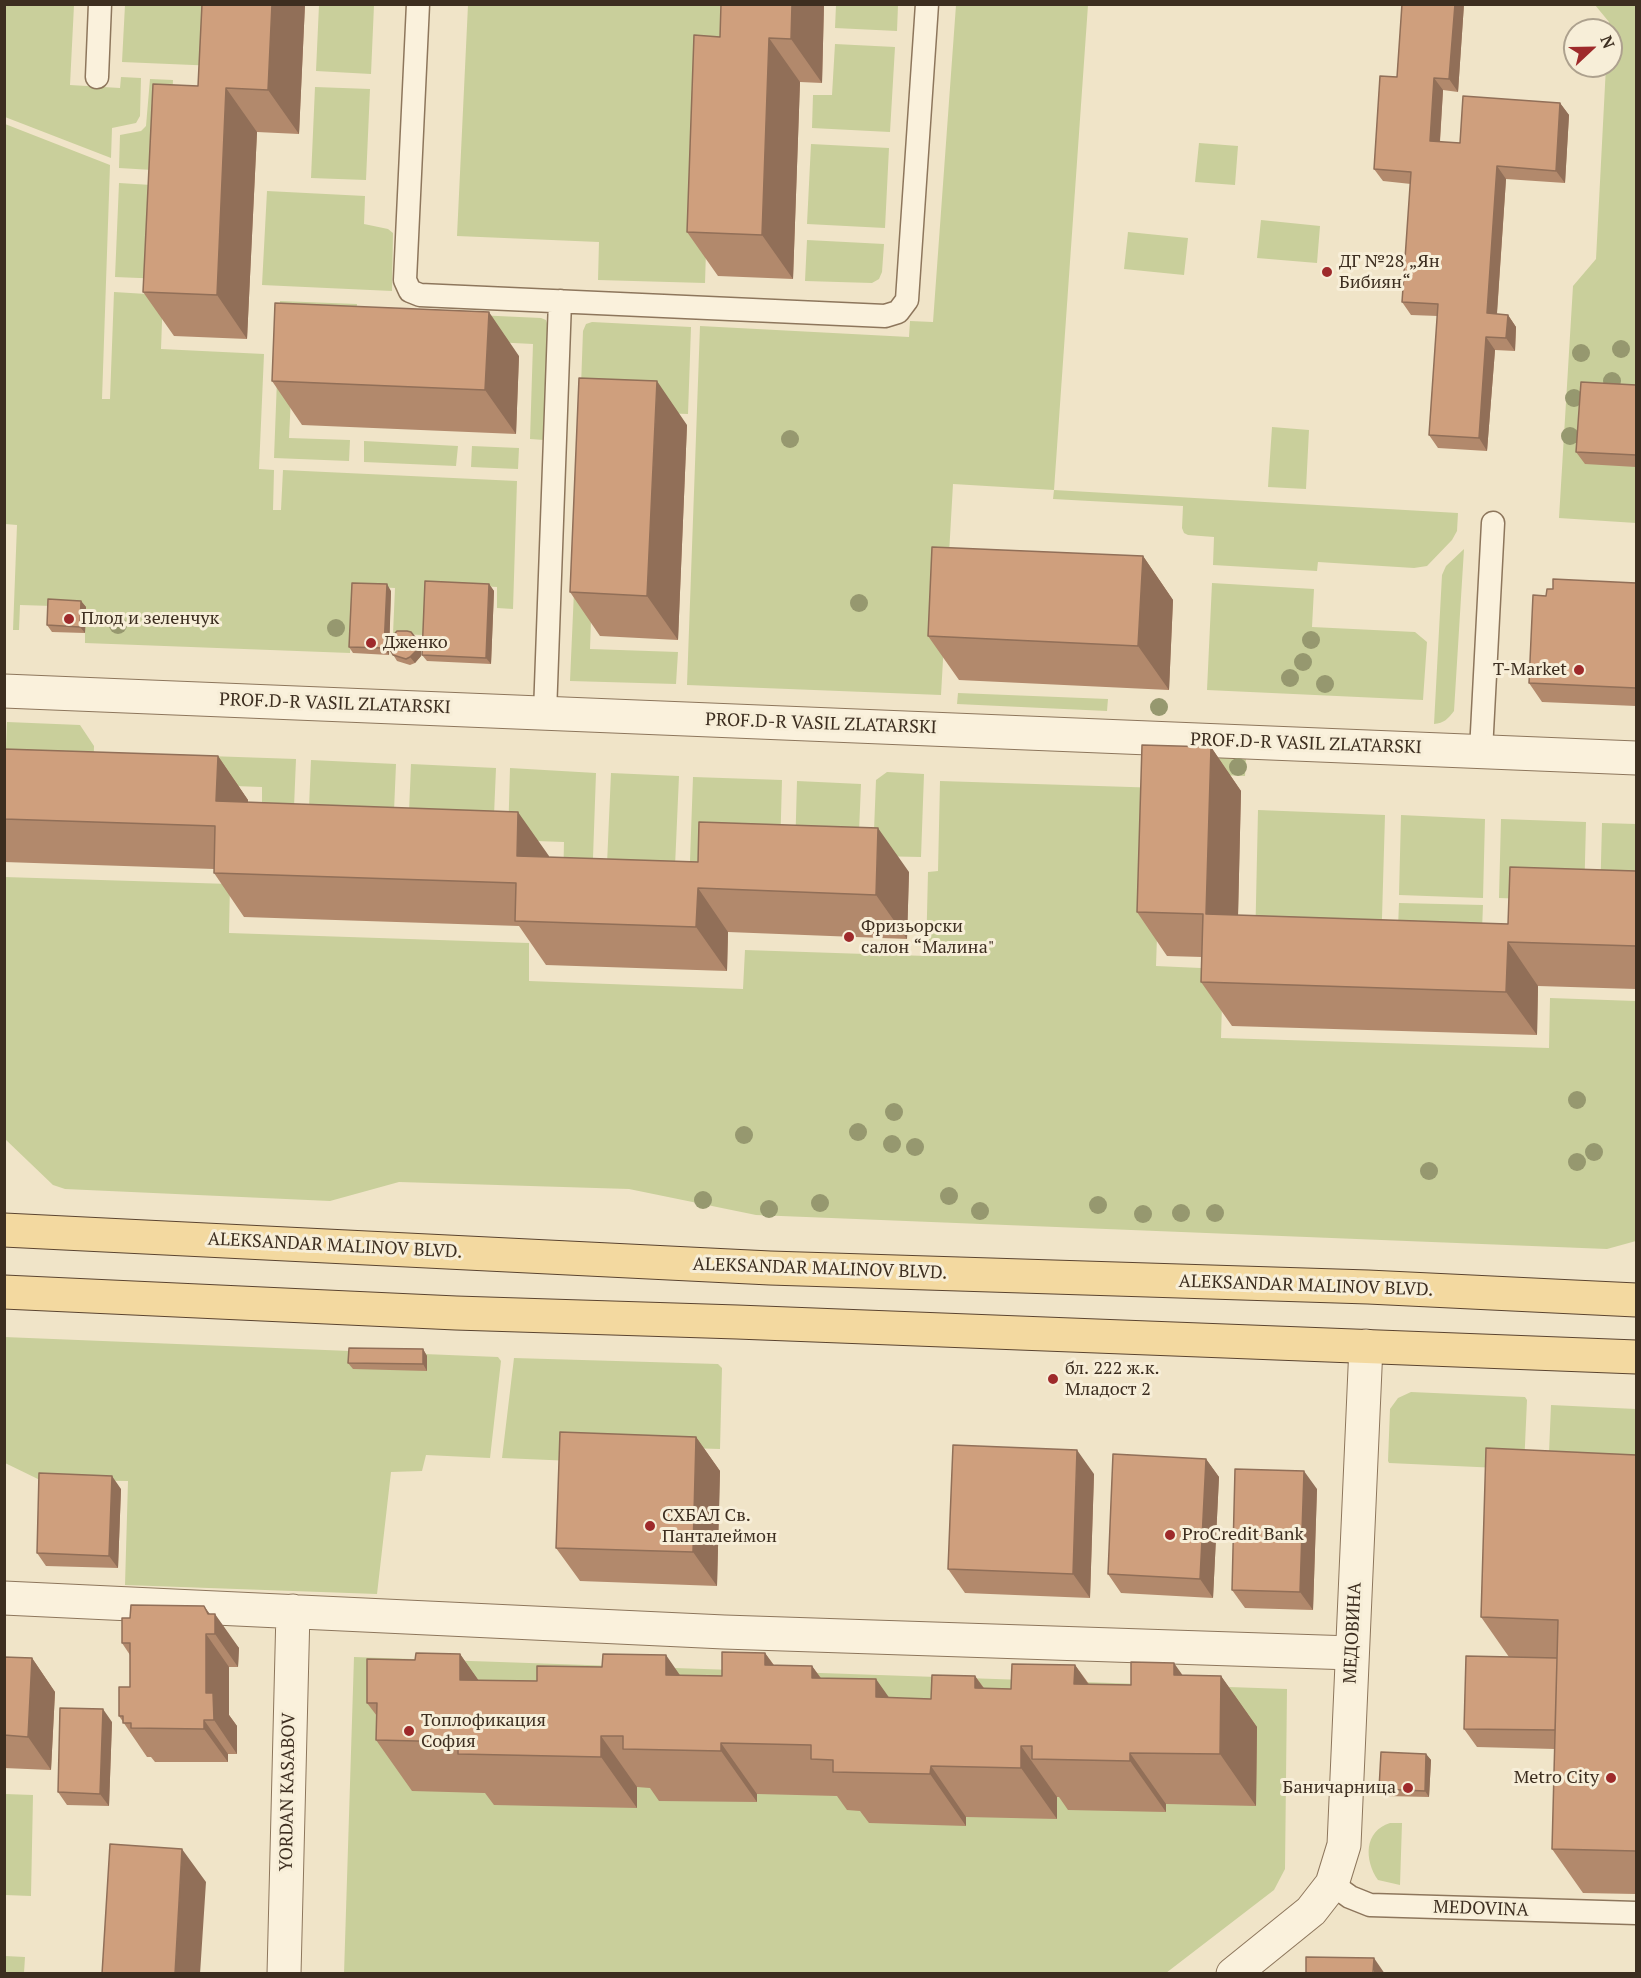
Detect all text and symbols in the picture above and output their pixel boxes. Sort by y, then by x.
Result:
north arrow [1563,18,1623,78]
text: N [1595,32,1620,52]
place label: ДГ №28 „Ян Бибиян“ [1339,251,1440,294]
marker: ДГ №28 „Ян Бибиян“ [1320,265,1334,279]
place label: Плод и зеленчук [81,608,219,630]
marker: Плод и зеленчук [62,612,76,626]
place label: Дженко [383,632,448,654]
marker: Дженко [364,636,378,650]
place label: T-Market [1493,659,1567,681]
marker: T-Market [1572,663,1586,677]
street label: PROF.D-R VASIL ZLATARSKI [219,689,451,719]
street label: PROF.D-R VASIL ZLATARSKI [705,709,937,739]
street label: PROF.D-R VASIL ZLATARSKI [1190,729,1422,759]
place label: Фризьорски салон “Малина" [861,916,995,958]
marker: Фризьорски салон “Малина" [842,930,856,944]
street label: ALEKSANDAR MALINOV BLVD. [207,1229,463,1263]
street label: ALEKSANDAR MALINOV BLVD. [692,1254,948,1284]
street label: ALEKSANDAR MALINOV BLVD. [1178,1271,1434,1301]
place label: бл. 222 ж.к. Младост 2 [1065,1358,1159,1400]
marker: бл. 222 ж.к. Младост 2 [1046,1372,1060,1386]
place label: СХБАЛ Св. Панталеймон [662,1505,777,1547]
marker: СХБАЛ Св. Панталеймон [643,1519,657,1533]
place label: ProCredit Bank [1182,1524,1304,1546]
marker: ProCredit Bank [1163,1528,1177,1542]
street label: МЕДОВИНА [1340,1582,1366,1684]
place label: Топлофикация София [421,1710,546,1752]
street label: YORDAN KASABOV [276,1712,300,1872]
marker: Топлофикация София [402,1724,416,1738]
place label: Metro City [1514,1767,1599,1789]
marker: Metro City [1604,1771,1618,1785]
place label: Баничарница [1283,1777,1396,1799]
marker: Баничарница [1401,1781,1415,1795]
street label: MEDOVINA [1433,1897,1529,1921]

